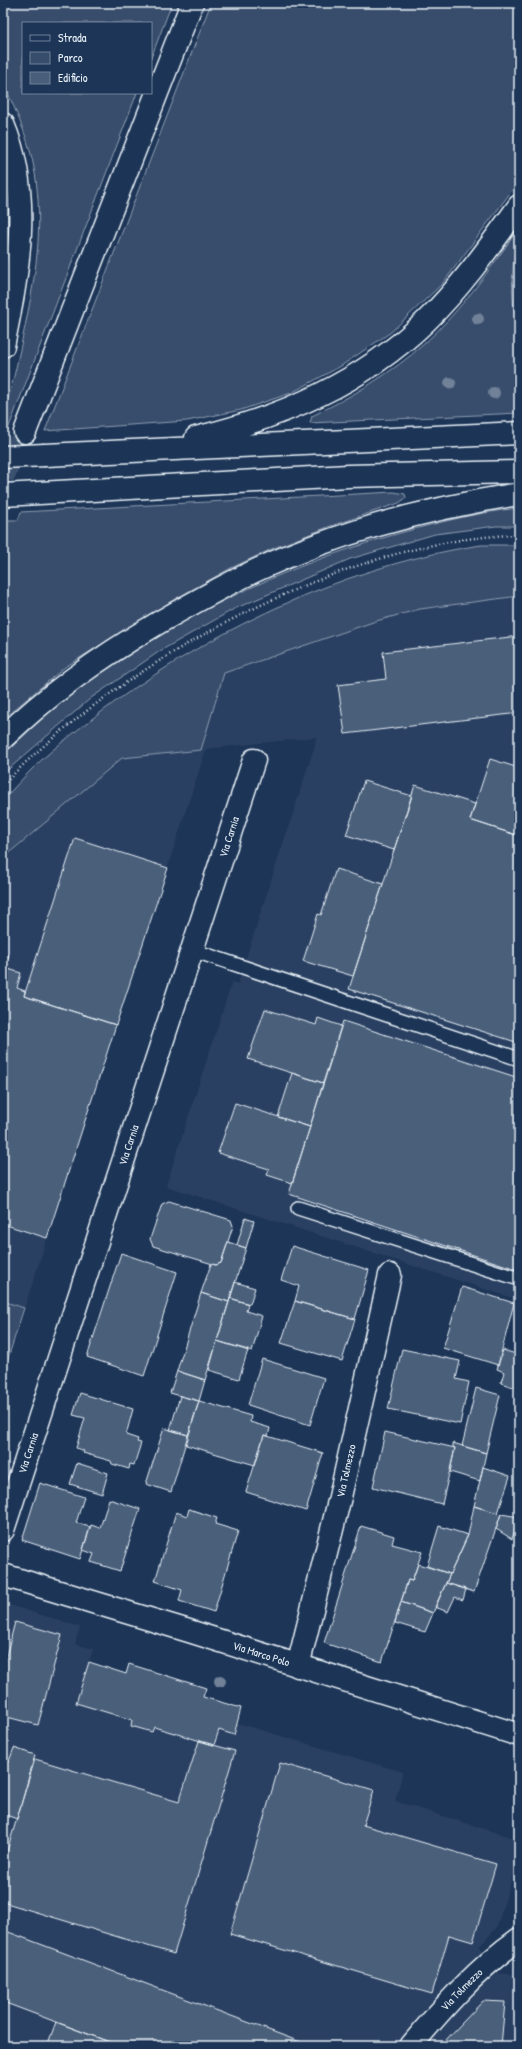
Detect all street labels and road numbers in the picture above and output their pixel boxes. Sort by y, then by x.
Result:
street label: Via Carnia [216,814,242,859]
street label: Via Carnia [115,1122,142,1167]
street label: Via Carnia [15,1430,41,1475]
street label: Via Tolmezzo [333,1442,359,1499]
street label: Via Marco Polo [231,1638,292,1669]
street label: Via Tolmezzo [438,1965,486,2013]

